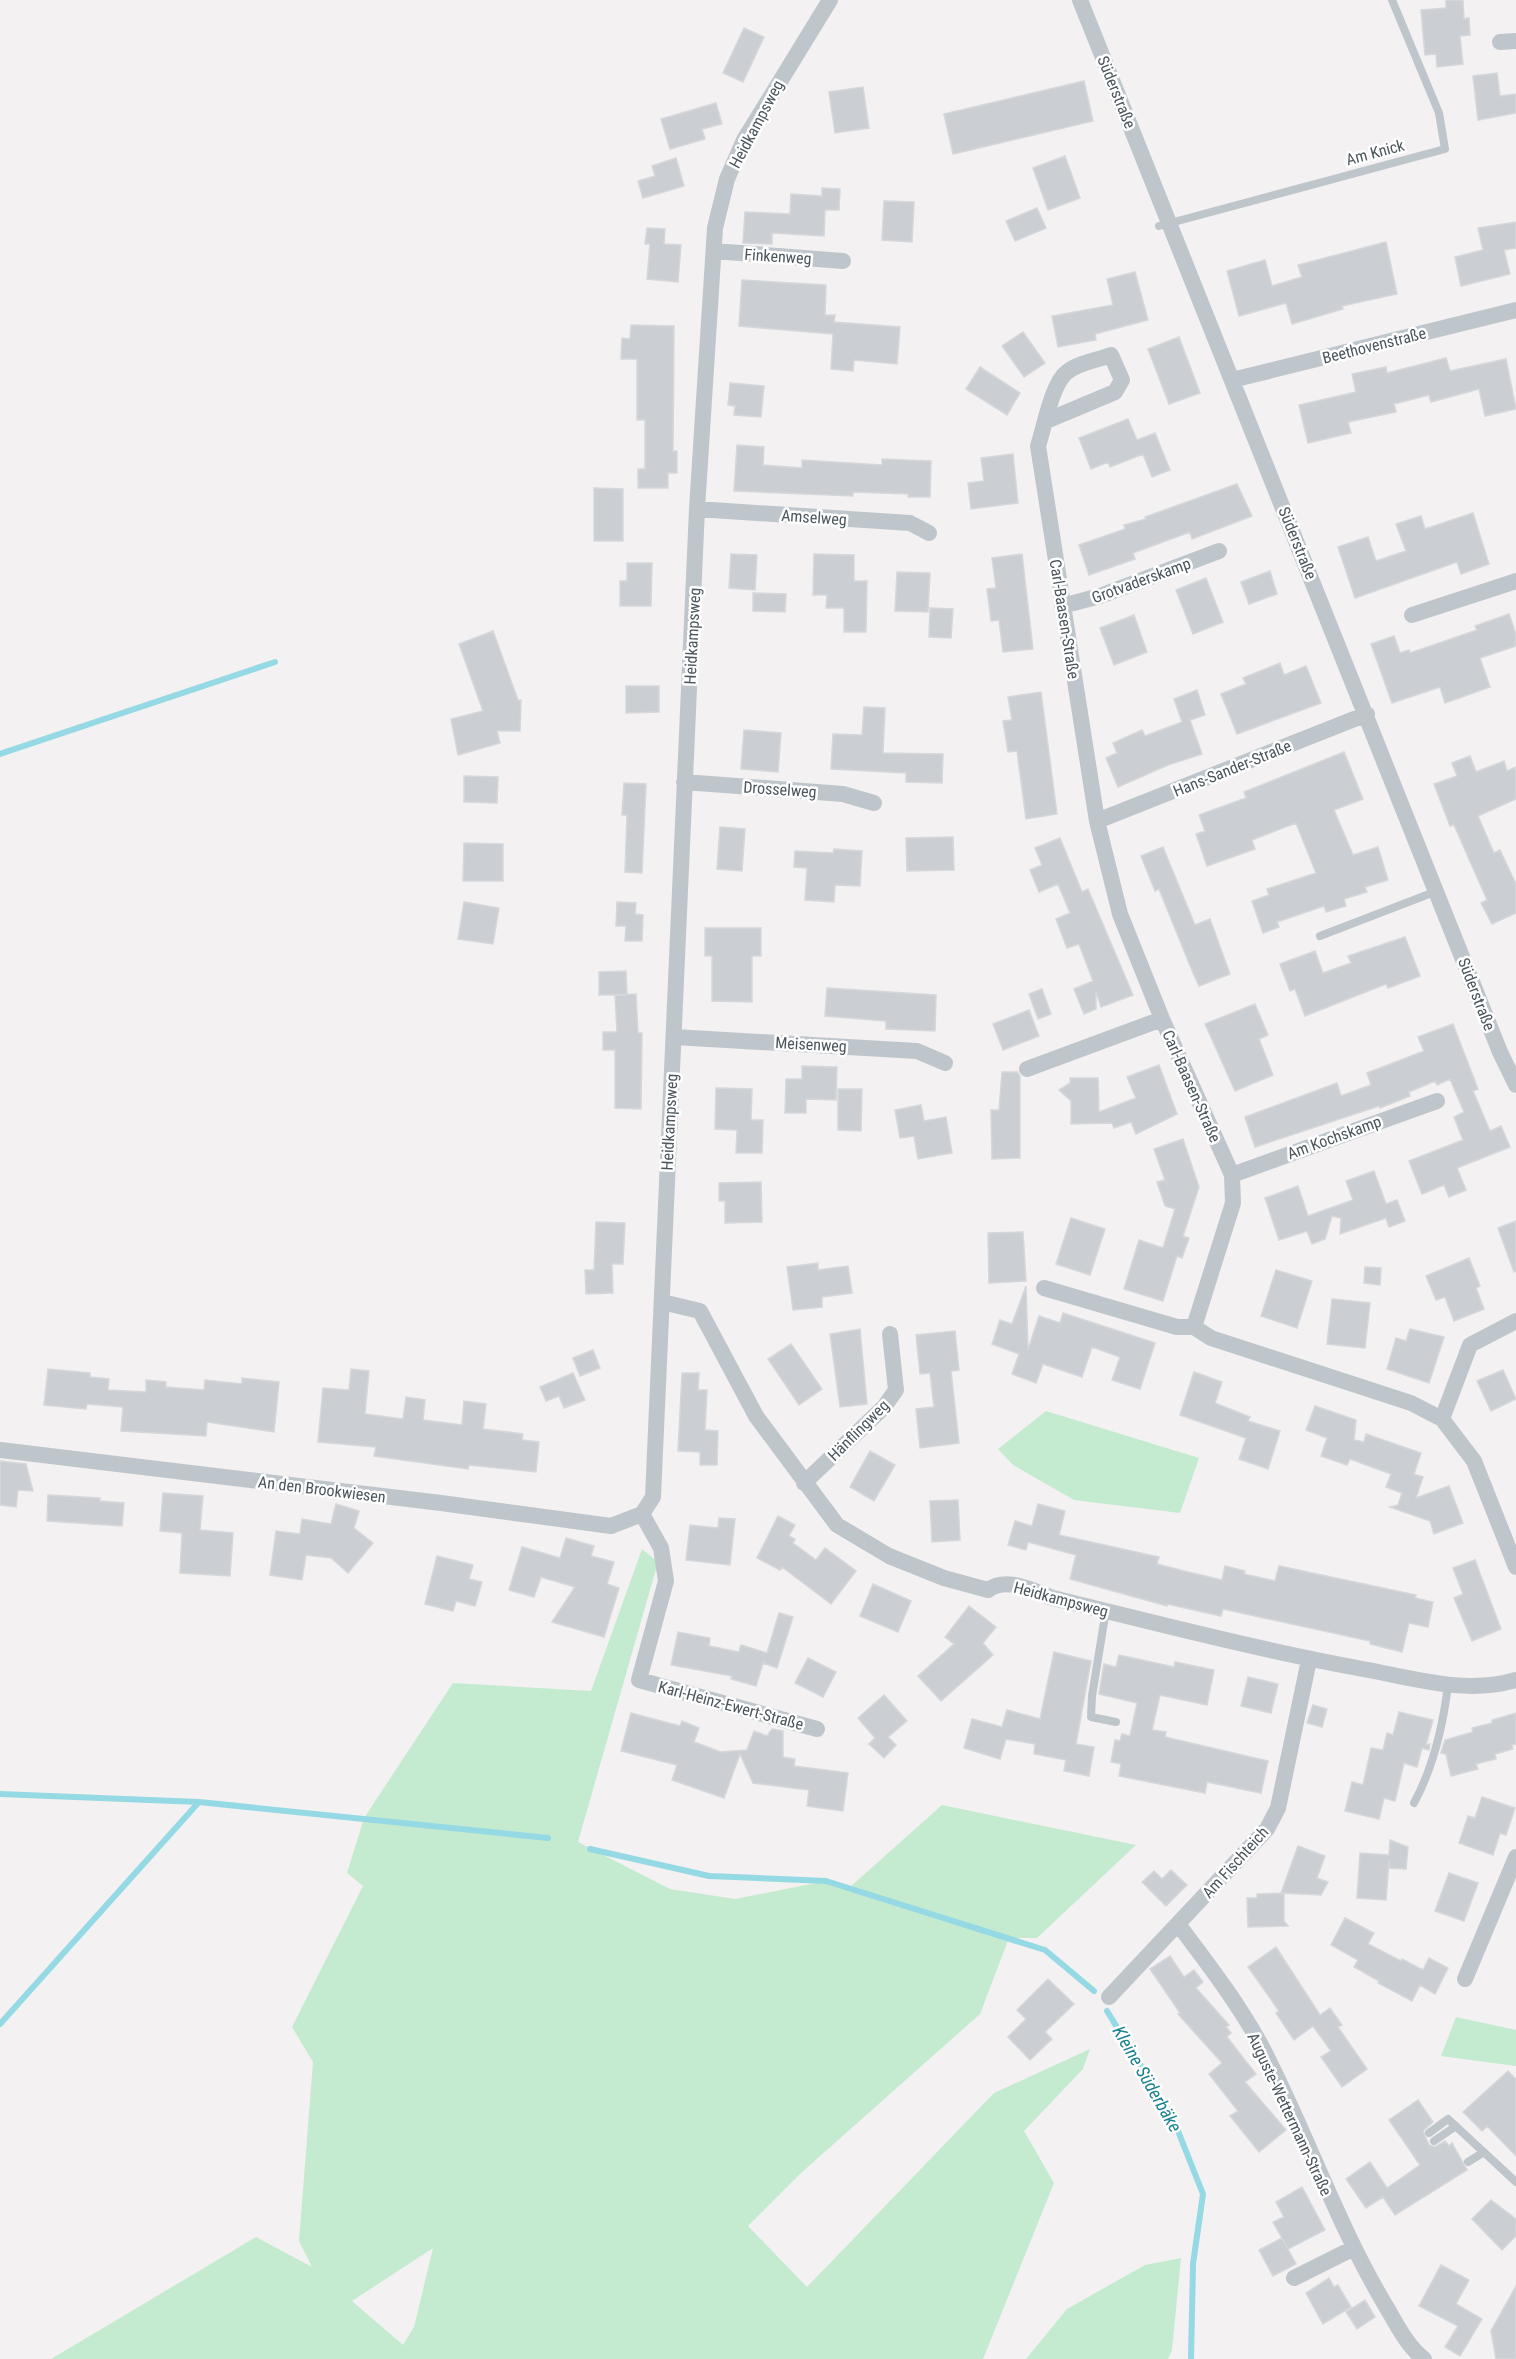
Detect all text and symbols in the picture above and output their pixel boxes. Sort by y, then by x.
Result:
street label: Süderstraße [1093,53,1140,131]
street label: Heidkampsweg [725,77,788,171]
street label: Am Knick [1344,135,1407,169]
street label: Finkenweg [744,245,812,268]
street label: Beethovenstraße [1320,323,1428,368]
street label: Süderstraße [1274,504,1321,582]
street label: Amselweg [781,506,847,529]
street label: Grotvaderskamp [1089,554,1193,607]
street label: Carl-Baasen-Straße [1046,558,1083,680]
street label: Heidkampsweg [680,587,705,685]
street label: Hans-Sander-Straße [1170,736,1294,801]
street label: Drosselweg [743,777,817,802]
street label: Süderstraße [1454,955,1499,1033]
street label: Carl-Baasen-Straße [1158,1027,1225,1145]
street label: Meisenweg [775,1033,847,1056]
street label: Heidkampsweg [657,1073,682,1171]
street label: Am Kochskamp [1285,1112,1384,1163]
street label: Hänflingweg [824,1396,893,1465]
street label: An den Brookwiesen [257,1472,387,1507]
street label: Heidkampsweg [1012,1578,1110,1621]
street label: Karl-Heinz-Ewert-Straße [656,1677,806,1734]
street label: Am Fischteich [1198,1823,1272,1902]
water label: Kleine Süderbäke [1109,2022,1186,2136]
street label: Auguste-Wettermann-Straße [1243,2030,1336,2199]

